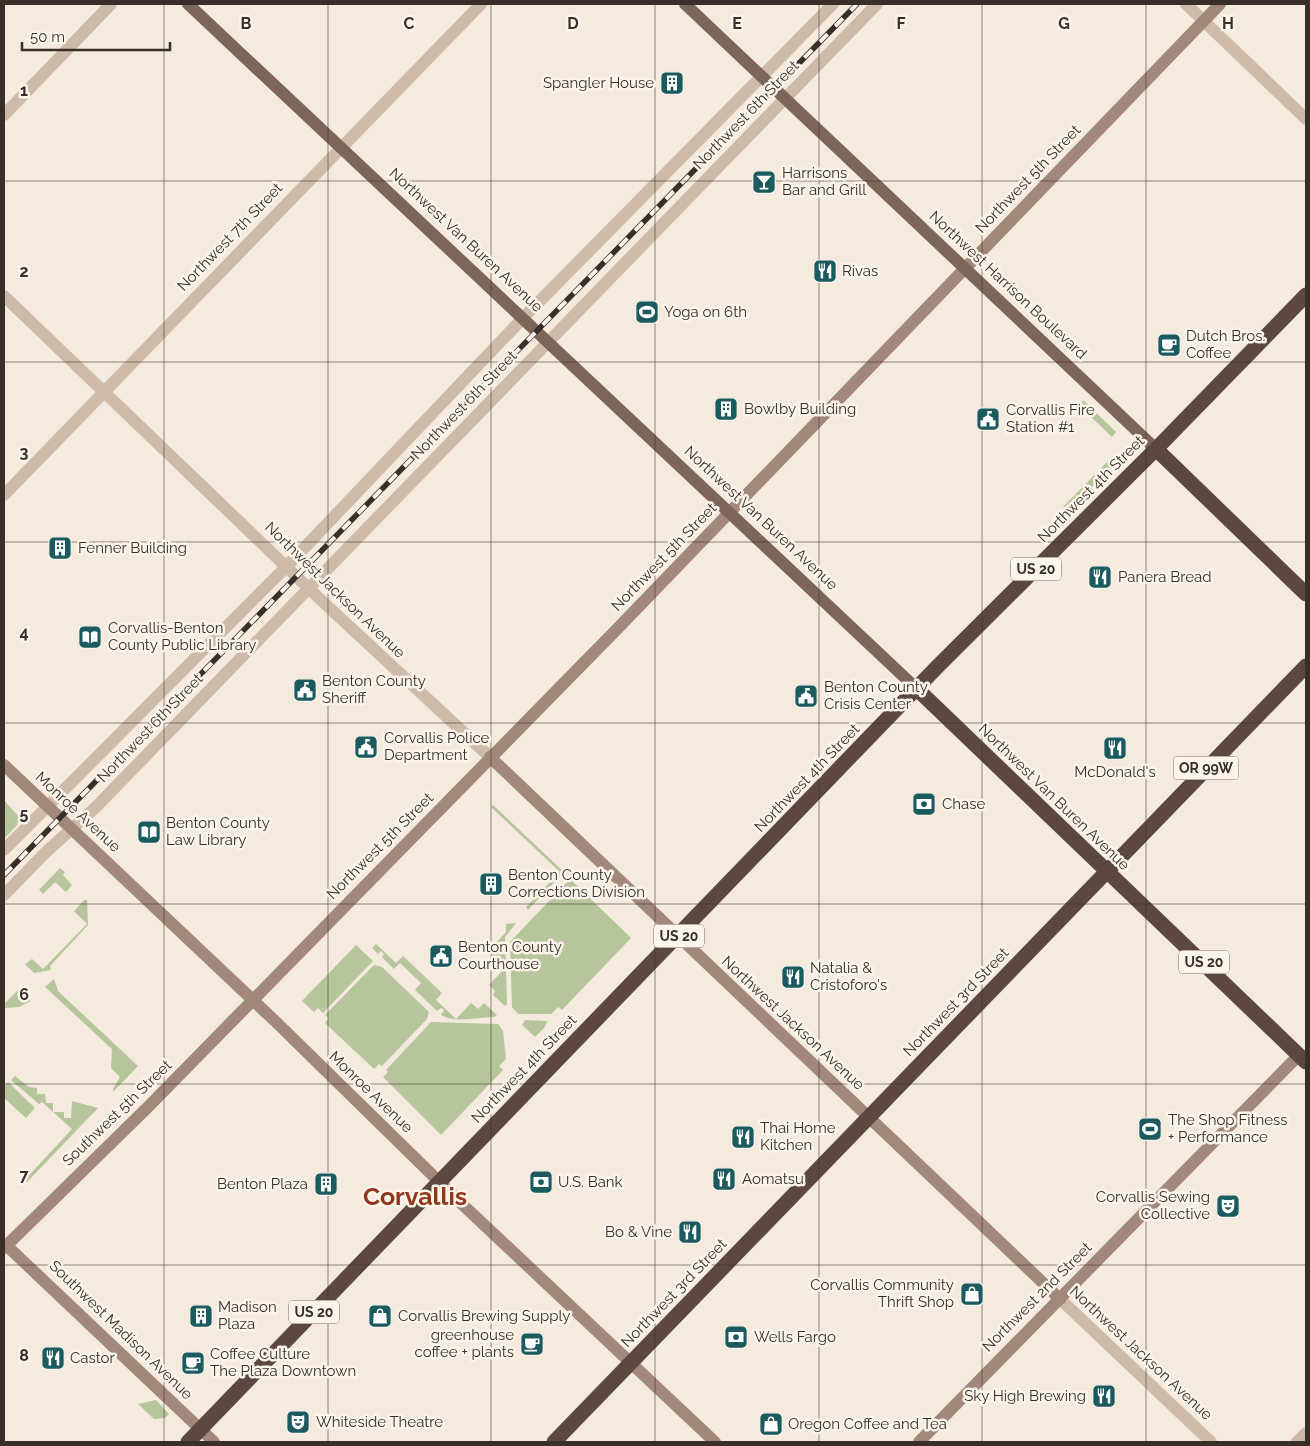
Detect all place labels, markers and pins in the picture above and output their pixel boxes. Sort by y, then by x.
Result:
building icon: Spangler House [659,70,685,96]
place label: Spangler House [543,74,654,92]
place label: Harrisons Bar and Grill [782,164,867,199]
bar icon: Harrisons Bar and Grill [751,169,777,195]
restaurant icon: Rivas [812,258,838,284]
place label: Rivas [842,262,878,280]
sports icon: Yoga on 6th [634,299,660,325]
place label: Yoga on 6th [664,303,747,321]
place label: Dutch Bros. Coffee [1186,327,1265,362]
cafe icon: Dutch Bros. Coffee [1156,332,1182,358]
building icon: Bowlby Building [713,396,739,422]
place label: Bowlby Building [744,400,856,418]
place label: Corvallis Fire Station #1 [1006,401,1095,436]
public building icon: Corvallis Fire Station #1 [975,406,1001,432]
building icon: Fenner Building [47,535,73,561]
place label: Fenner Building [78,539,187,557]
restaurant icon: Panera Bread [1087,564,1113,590]
place label: Panera Bread [1118,568,1212,586]
place label: Corvallis-Benton County Public Library [108,619,256,654]
library icon: Corvallis-Benton County Public Library [77,624,103,650]
place label: Benton County Sheriff [322,672,426,707]
public building icon: Benton County Sheriff [292,677,318,703]
place label: Benton County Crisis Center [824,678,928,713]
public building icon: Benton County Crisis Center [793,683,819,709]
place label: Corvallis Police Department [384,729,490,764]
public building icon: Corvallis Police Department [353,734,379,760]
restaurant icon: McDonald's [1102,735,1128,761]
place label: McDonald's [1074,763,1156,781]
bank icon: Chase [911,791,937,817]
place label: Chase [942,795,985,813]
place label: Benton County Law Library [166,814,270,849]
library icon: Benton County Law Library [136,819,162,845]
place label: Benton County Corrections Division [508,866,645,901]
building icon: Benton County Corrections Division [478,871,504,897]
place label: Benton County Courthouse [458,938,562,973]
public building icon: Benton County Courthouse [428,943,454,969]
place label: Natalia & Cristoforo's [810,959,887,994]
restaurant icon: Natalia & Cristoforo's [780,964,806,990]
place label: The Shop Fitness + Performance [1168,1111,1288,1146]
sports icon: The Shop Fitness + Performance [1137,1116,1163,1142]
place label: Thai Home Kitchen [760,1119,836,1154]
restaurant icon: Thai Home Kitchen [730,1124,756,1150]
restaurant icon: Aomatsu [711,1166,737,1192]
bank icon: U.S. Bank [528,1169,554,1195]
place label: Aomatsu [742,1170,804,1188]
building icon: Benton Plaza [313,1171,339,1197]
place label: U.S. Bank [558,1173,623,1191]
place label: Benton Plaza [217,1175,308,1193]
place label: Corvallis Sewing Collective [1096,1188,1210,1223]
theatre icon: Corvallis Sewing Collective [1215,1193,1241,1219]
restaurant icon: Bo & Vine [677,1219,703,1245]
place label: Bo & Vine [605,1223,672,1241]
place label: Corvallis Community Thrift Shop [810,1276,954,1311]
shop icon: Corvallis Community Thrift Shop [959,1281,985,1307]
place label: Madison Plaza [218,1298,277,1333]
building icon: Madison Plaza [188,1303,214,1329]
shop icon: Corvallis Brewing Supply [367,1303,393,1329]
place label: Corvallis Brewing Supply [398,1307,570,1325]
bank icon: Wells Fargo [723,1324,749,1350]
place label: greenhouse coffee + plants [415,1326,514,1361]
place label: Wells Fargo [754,1328,836,1346]
cafe icon: greenhouse coffee + plants [519,1331,545,1357]
restaurant icon: Castor [40,1345,66,1371]
place label: Coffee Culture The Plaza Downtown [210,1345,356,1380]
place label: Castor [70,1349,116,1367]
cafe icon: Coffee Culture The Plaza Downtown [180,1350,206,1376]
restaurant icon: Sky High Brewing [1091,1383,1117,1409]
place label: Sky High Brewing [964,1387,1086,1405]
theatre icon: Whiteside Theatre [285,1409,311,1435]
shop icon: Oregon Coffee and Tea [758,1411,784,1437]
place label: Whiteside Theatre [316,1413,443,1431]
place label: Oregon Coffee and Tea [788,1415,947,1433]

